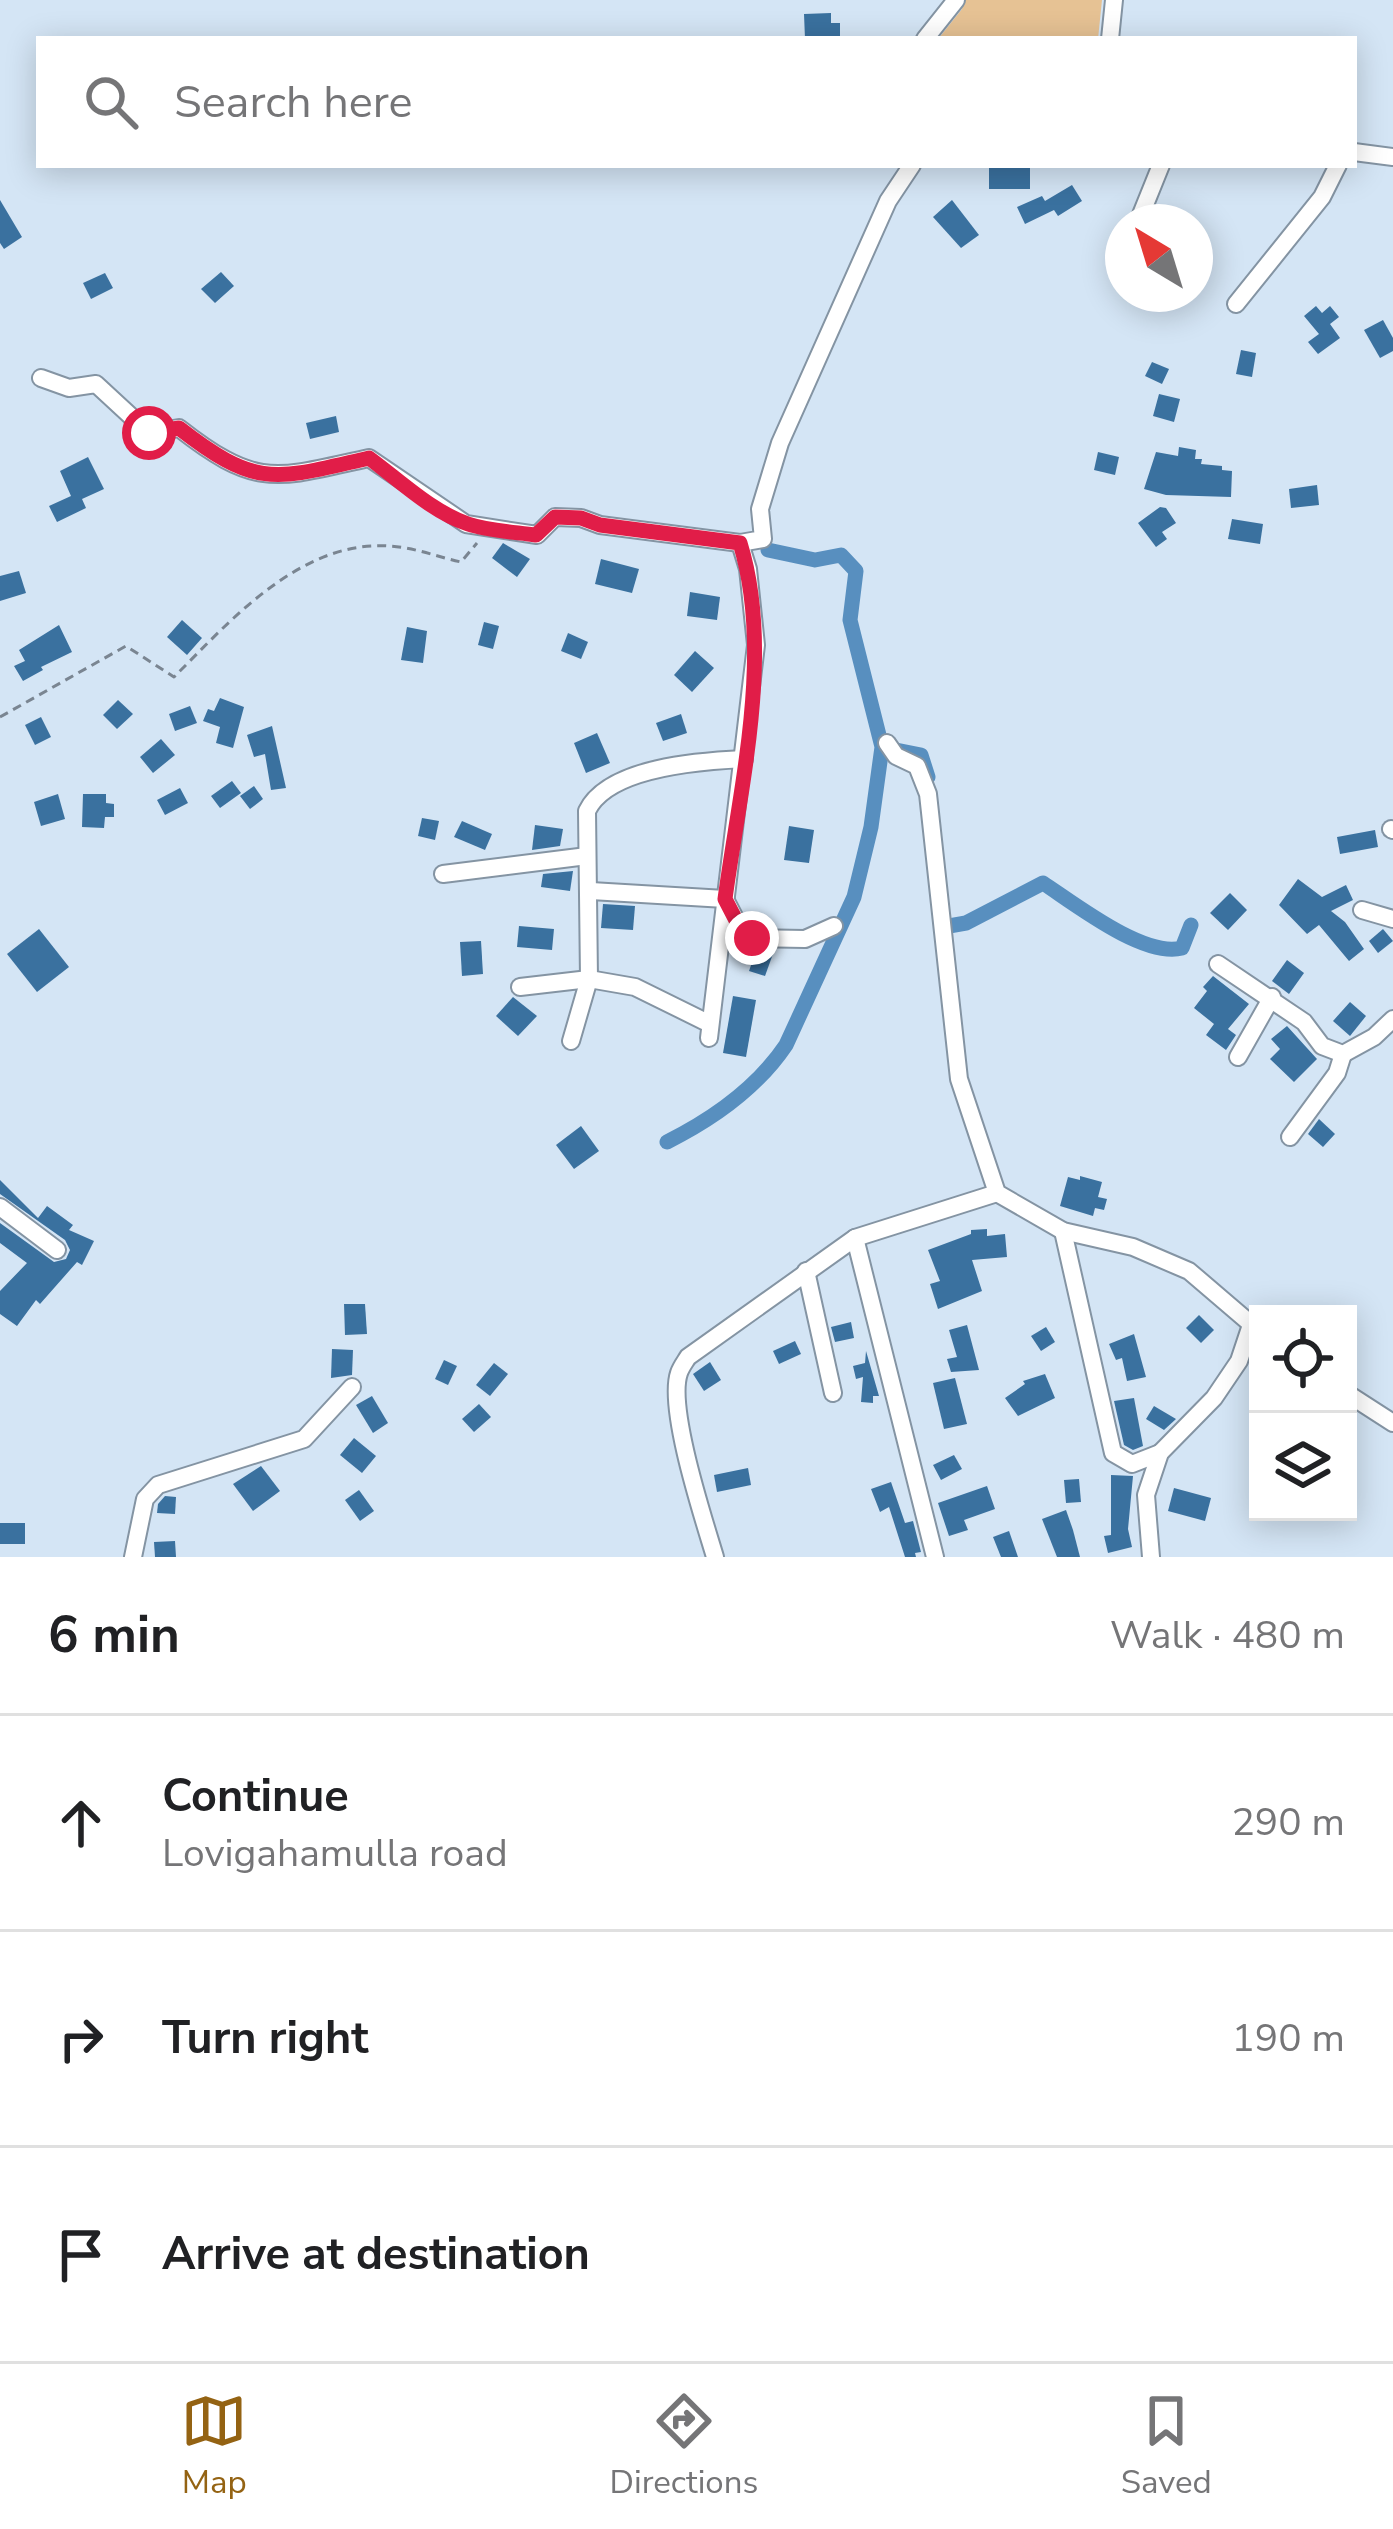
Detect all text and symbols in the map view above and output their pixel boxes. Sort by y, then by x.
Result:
search box [36,36,1357,168]
icon: search [78,69,144,135]
text: Search here [174,72,413,133]
north arrow [1105,204,1213,312]
route start [122,406,176,460]
route end [725,911,779,965]
map controls [1249,1305,1357,1521]
button: locate [1249,1305,1357,1413]
button: layers [1249,1413,1357,1521]
text: 6 min [48,1600,180,1670]
text: Walk · 480 m [1110,1609,1345,1662]
text: Continue [162,1766,349,1827]
icon: ahead [48,1790,114,1856]
text: 290 m [1231,1796,1345,1849]
text: Lovigahamulla road [162,1827,508,1880]
icon: right [48,2006,114,2072]
text: Turn right [162,2008,369,2069]
text: 190 m [1231,2012,1345,2065]
icon: arrive [48,2222,114,2288]
text: Arrive at destination [162,2224,590,2285]
tab: Map [181,2388,247,2505]
tab: Directions [610,2388,758,2505]
tab: Saved [1121,2388,1212,2505]

